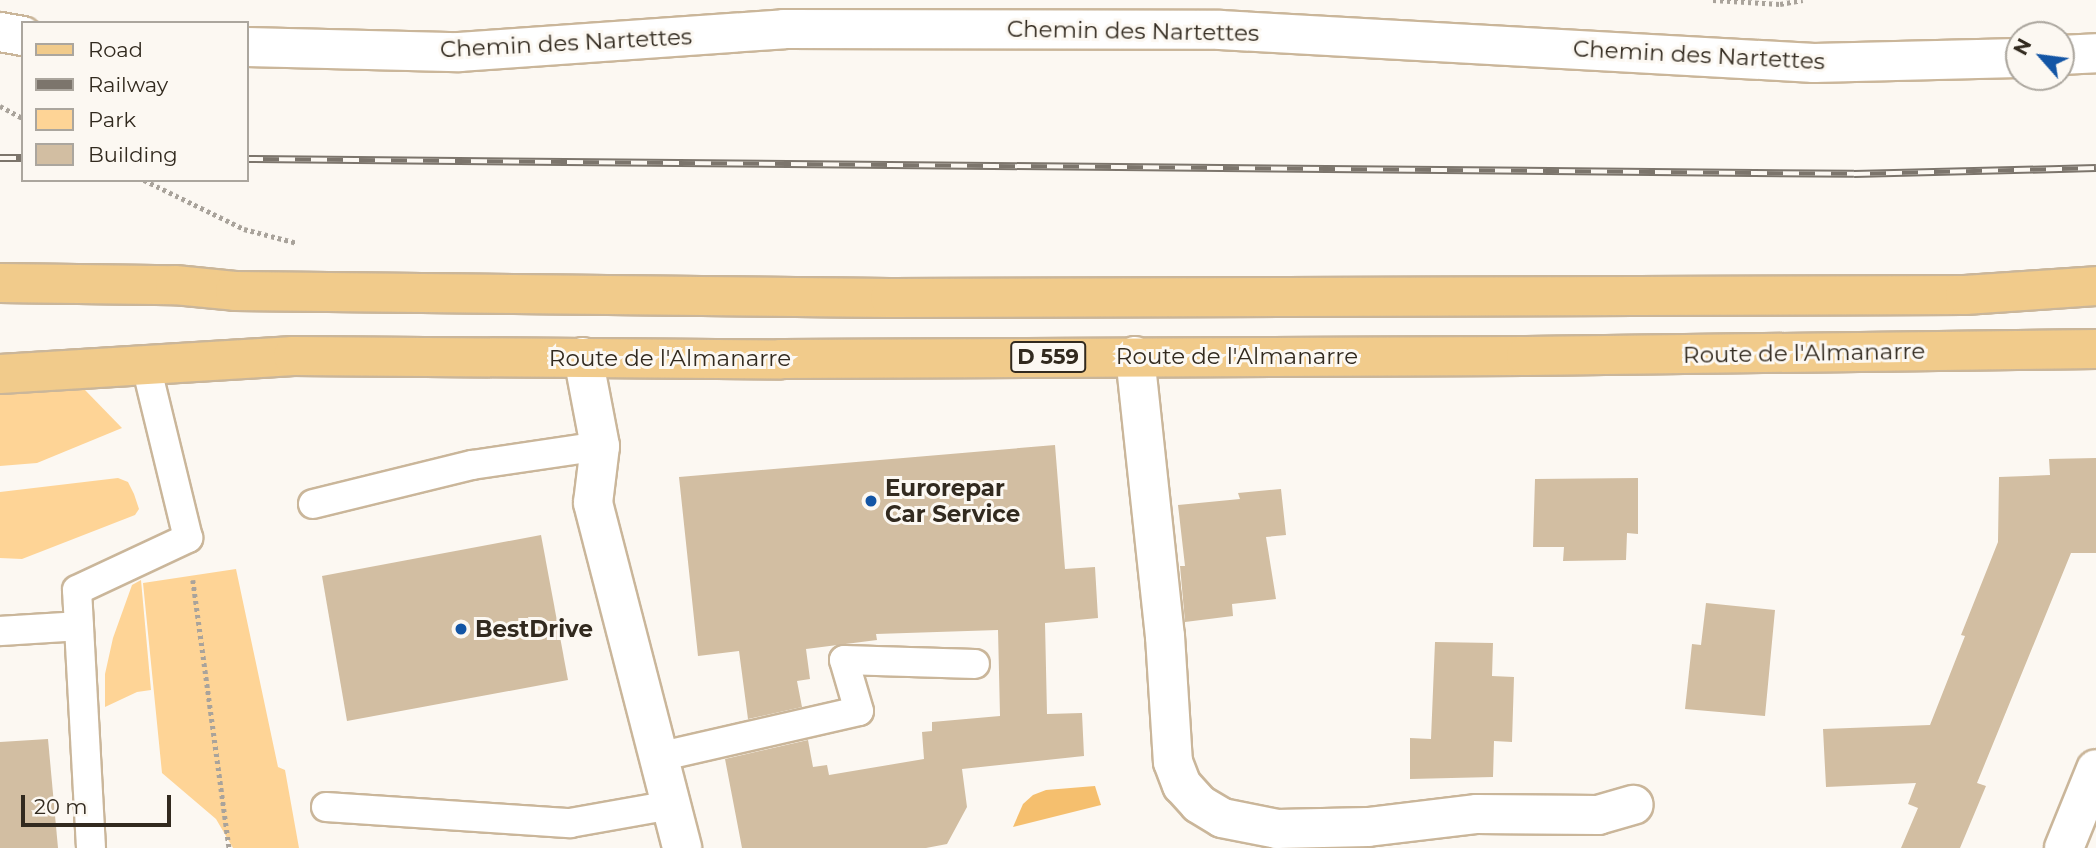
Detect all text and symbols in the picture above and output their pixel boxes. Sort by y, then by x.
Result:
street label: Chemin des Nartettes [1007,15,1259,47]
legend [21,21,248,182]
north arrow [2005,21,2075,91]
street label: Chemin des Nartettes [439,23,693,63]
street label: Chemin des Nartettes [1572,35,1826,75]
text: N [2009,35,2037,59]
text: Road [88,37,143,62]
text: Railway [88,72,168,97]
text: Park [88,107,136,132]
text: Building [88,142,178,167]
street label: Route de l'Almanarre [1683,337,1925,369]
road number: D 559 [1010,340,1086,374]
street label: Route de l'Almanarre [1116,342,1358,370]
street label: Route de l'Almanarre [549,344,791,372]
place label: Eurorepar Car Service [885,474,1020,528]
marker: Eurorepar Car Service [863,493,879,509]
place label: BestDrive [475,615,593,643]
marker: BestDrive [453,621,469,637]
scale bar [24,782,175,826]
text: 20 m [34,794,88,819]

